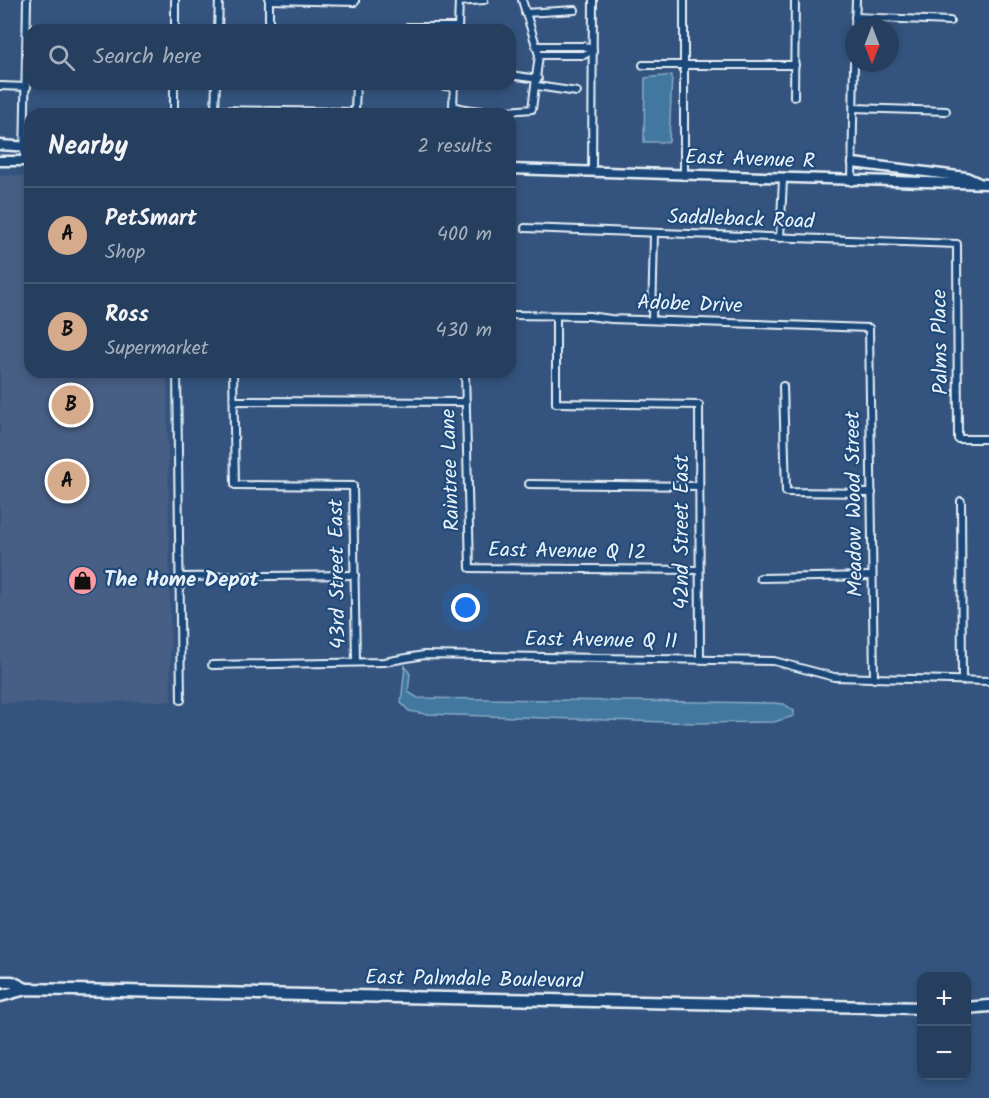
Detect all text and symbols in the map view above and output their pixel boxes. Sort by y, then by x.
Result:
north arrow [845,18,899,72]
search box [24,24,516,90]
text: Search here [93,40,201,75]
icon: search [45,41,78,74]
text: Nearby [48,126,128,168]
text: 2 results [417,131,492,163]
street label: East Avenue R [684,141,816,179]
street label: Saddleback Road [667,201,816,239]
text: PetSmart [105,202,197,237]
text: A [61,219,74,251]
text: 400 m [437,219,492,251]
text: Shop [105,237,145,269]
street label: Adobe Drive [637,287,744,323]
street label: Palms Place [924,288,958,395]
text: Ross [105,298,149,333]
text: B [61,315,74,347]
text: 430 m [436,315,492,347]
text: Supermarket [105,333,208,365]
pin: B [52,382,90,428]
street label: Raintree Lane [432,408,470,532]
street label: Meadow Wood Street [837,410,873,597]
street label: 42nd Street East [666,454,699,609]
pin: A [48,458,86,504]
street label: 43rd Street East [320,498,356,649]
street label: East Avenue Q 12 [487,534,647,570]
shop icon: The Home Depot [67,564,99,596]
place label: The Home Depot [104,564,259,597]
your location [451,593,480,622]
street label: East Avenue Q 11 [524,623,678,659]
street label: East Palmdale Boulevard [365,962,584,998]
map controls [917,972,971,1080]
button: + [917,972,971,1026]
button: − [917,1026,971,1080]

